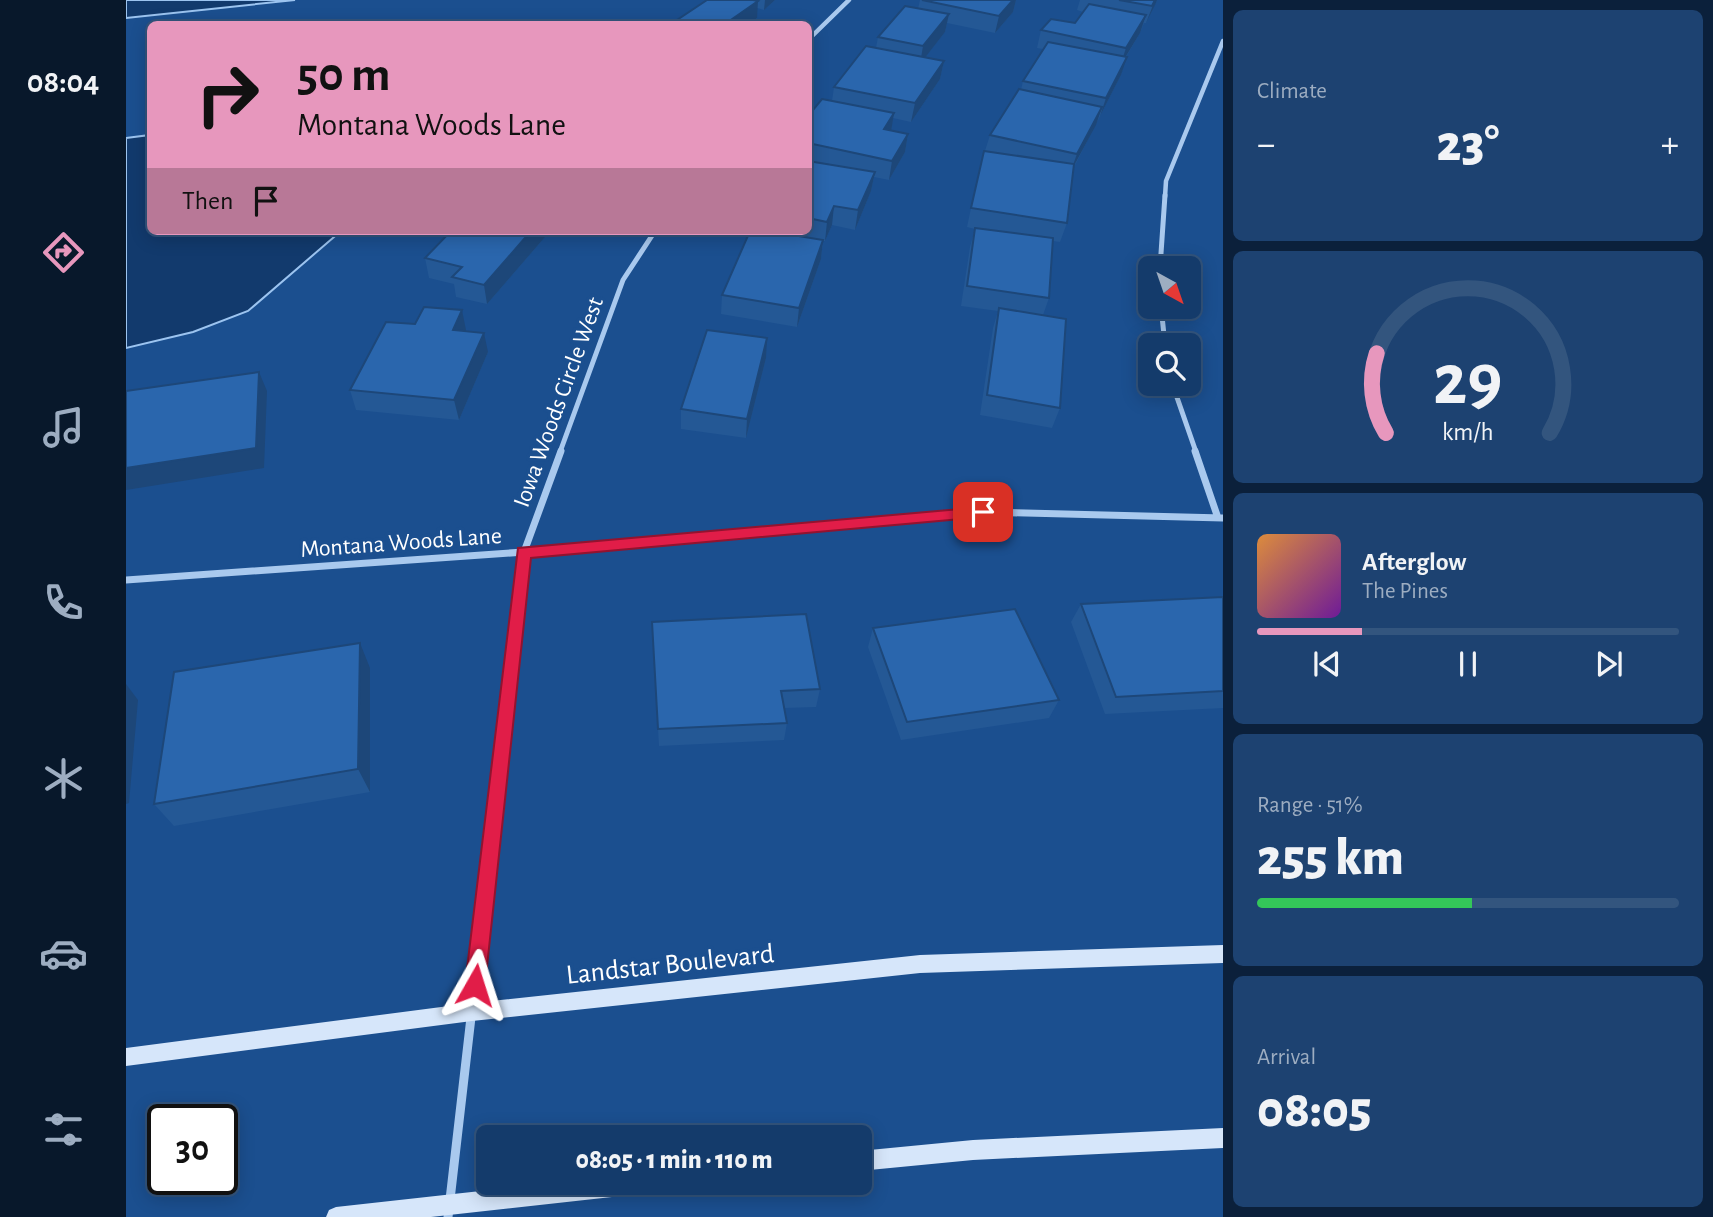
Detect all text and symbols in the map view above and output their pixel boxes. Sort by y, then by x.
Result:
icon: right [182,49,273,140]
text: 50 m [297,51,391,100]
text: 08:04 [27,66,99,98]
text: Climate [1257,80,1327,103]
text: Montana Woods Lane [297,109,566,141]
text: 23° [1437,118,1499,170]
text: − [1257,126,1275,164]
text: + [1661,126,1679,164]
icon: arrive [247,182,285,220]
text: Then [182,188,233,214]
icon: directions [39,228,88,277]
north arrow [1138,256,1200,318]
map controls [1138,256,1201,396]
street label: Iowa Woods Circle West [510,294,608,511]
button: search [1138,333,1201,396]
text: 29 [1433,346,1503,419]
icon: music [39,403,88,452]
text: km/h [1442,420,1494,445]
pin [953,482,1013,542]
icon: arrive [964,493,1002,531]
street label: Montana Woods Lane [300,524,503,562]
text: Afterglow [1362,549,1466,575]
icon: phone [39,578,88,627]
text: The Pines [1362,580,1448,603]
icon: previous [1308,645,1346,683]
icon: pause [1449,645,1487,683]
icon: next [1590,645,1628,683]
icon: climate [39,754,88,803]
text: Range · 51% [1257,794,1363,817]
text: 255 km [1257,832,1404,884]
icon: car [39,929,88,978]
street label: Landstar Boulevard [565,940,776,990]
position arrow [438,948,512,1022]
text: Arrival [1257,1046,1316,1069]
text: 08:05 [1257,1084,1372,1136]
speed limit sign: 30 [147,1104,238,1195]
icon: filters [39,1105,88,1154]
text: 08:05 · 1 min · 110 m [575,1147,773,1173]

